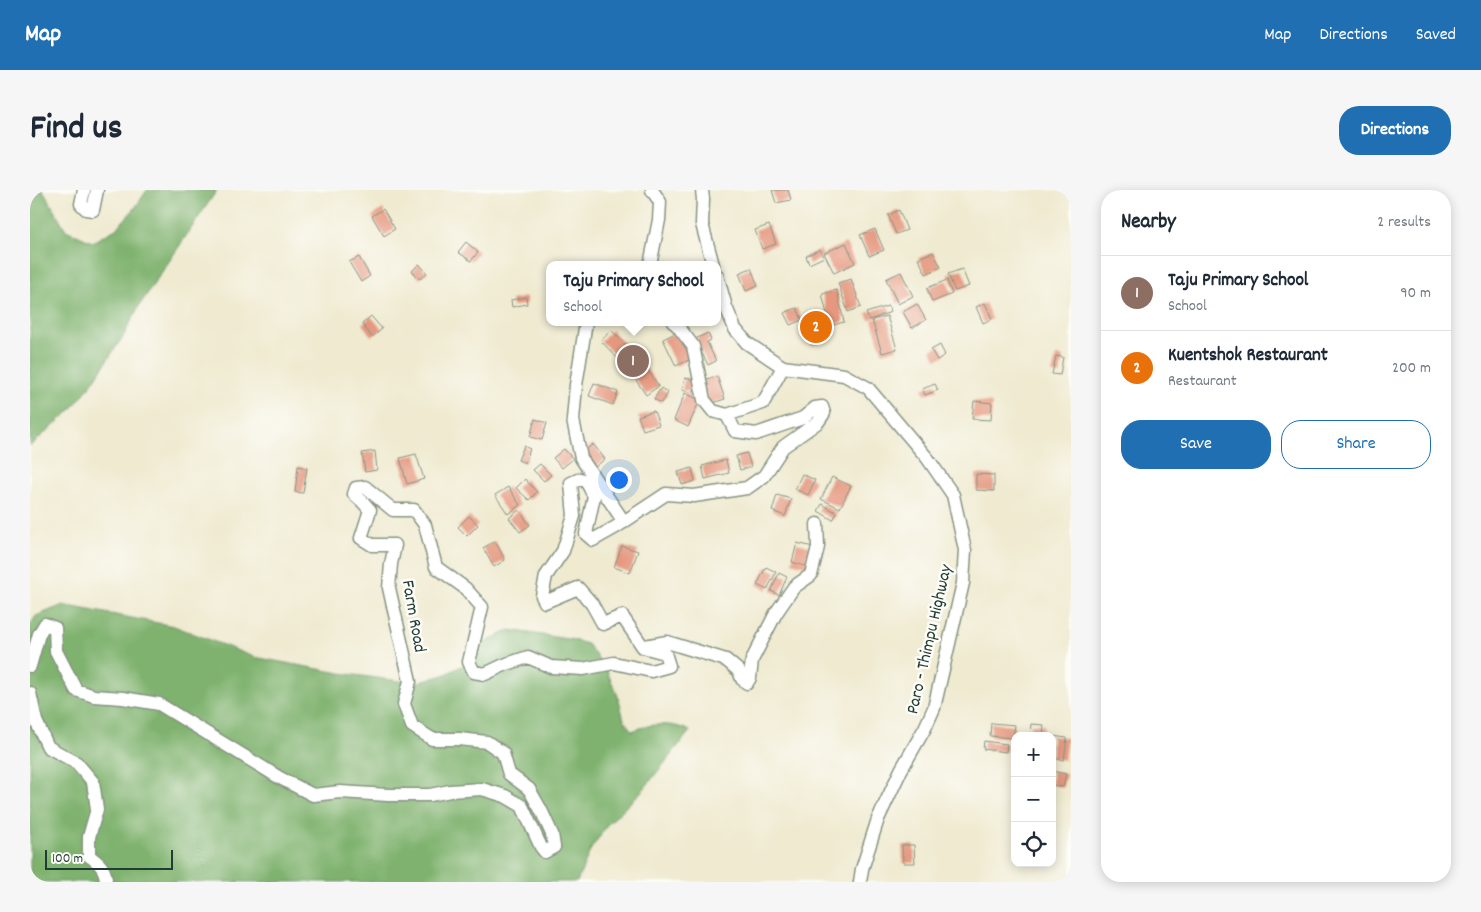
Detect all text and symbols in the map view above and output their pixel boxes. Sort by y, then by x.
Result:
text: Map [25,18,61,52]
text: Map [1264,23,1291,48]
text: Directions [1319,23,1388,48]
text: Saved [1416,23,1456,48]
text: Find us [30,105,122,155]
button: Directions [1339,106,1451,155]
text: Nearby [1121,208,1176,238]
text: 2 results [1377,211,1431,234]
popup [546,261,721,326]
text: Taju Primary School [1168,268,1308,295]
text: Taju Primary School [563,269,704,296]
text: 1 [1135,282,1139,305]
text: 90 m [1400,282,1431,305]
text: School [1168,295,1207,318]
text: School [563,296,602,319]
pin: 2 [800,308,832,346]
pin: 1 [617,342,649,380]
text: Kuentshok Restaurant [1168,343,1328,370]
text: 2 [1134,357,1141,380]
text: 200 m [1392,357,1431,380]
text: Restaurant [1168,370,1237,393]
button: Save [1121,420,1271,469]
button: Share [1281,420,1431,469]
your location [606,467,632,493]
street label: Paro - Thimpu Highway [901,562,960,717]
street label: Farm Road [394,578,431,655]
map controls [1011,732,1056,867]
button: + [1011,732,1056,777]
button: − [1011,777,1056,822]
button: locate [1011,822,1056,867]
scale bar [45,847,172,870]
text: 100 m [52,849,83,869]

